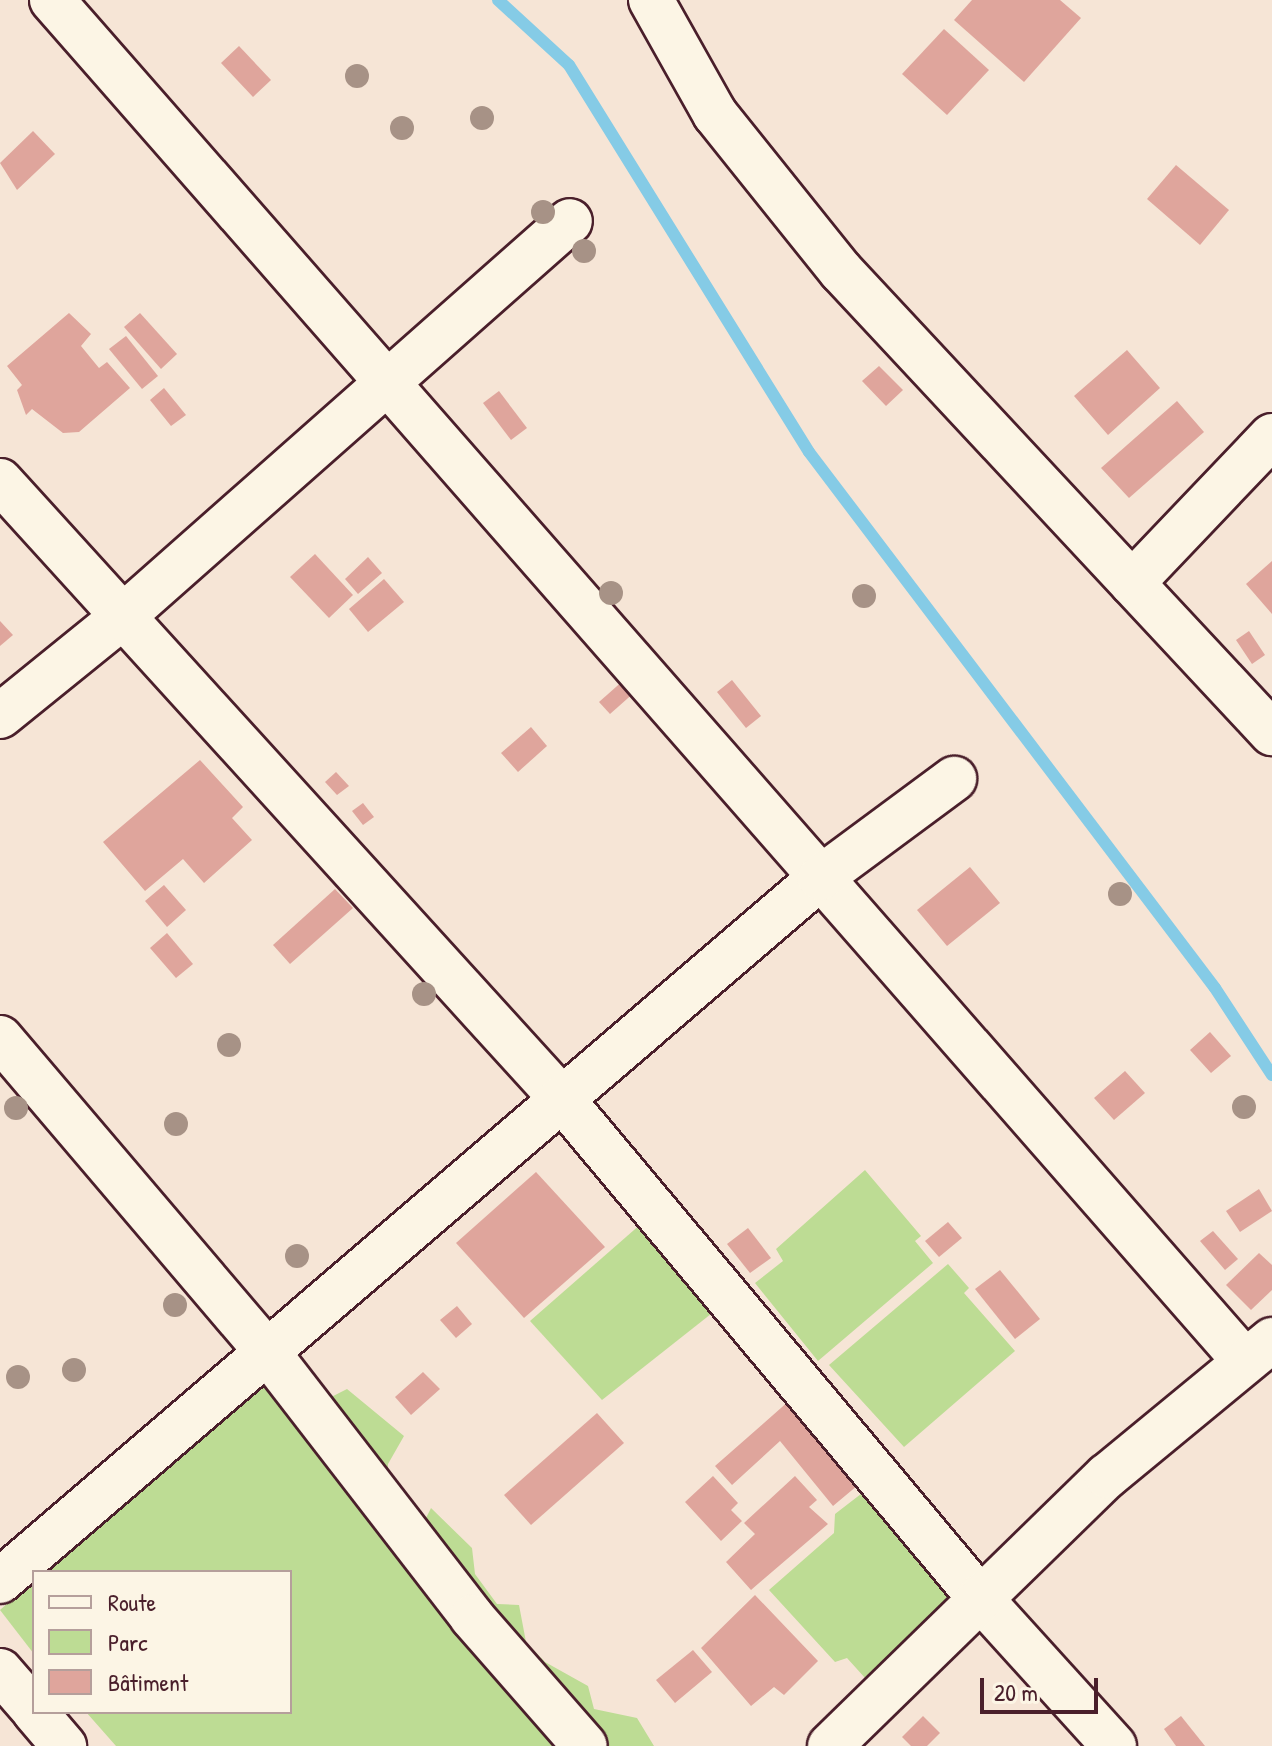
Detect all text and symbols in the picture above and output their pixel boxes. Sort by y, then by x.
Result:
legend [32,1570,292,1714]
text: Route [108,1586,156,1618]
text: Parc [108,1626,148,1658]
scale bar [984,1662,1102,1712]
text: Bâtiment [108,1666,188,1698]
text: 20 m [994,1676,1038,1708]

